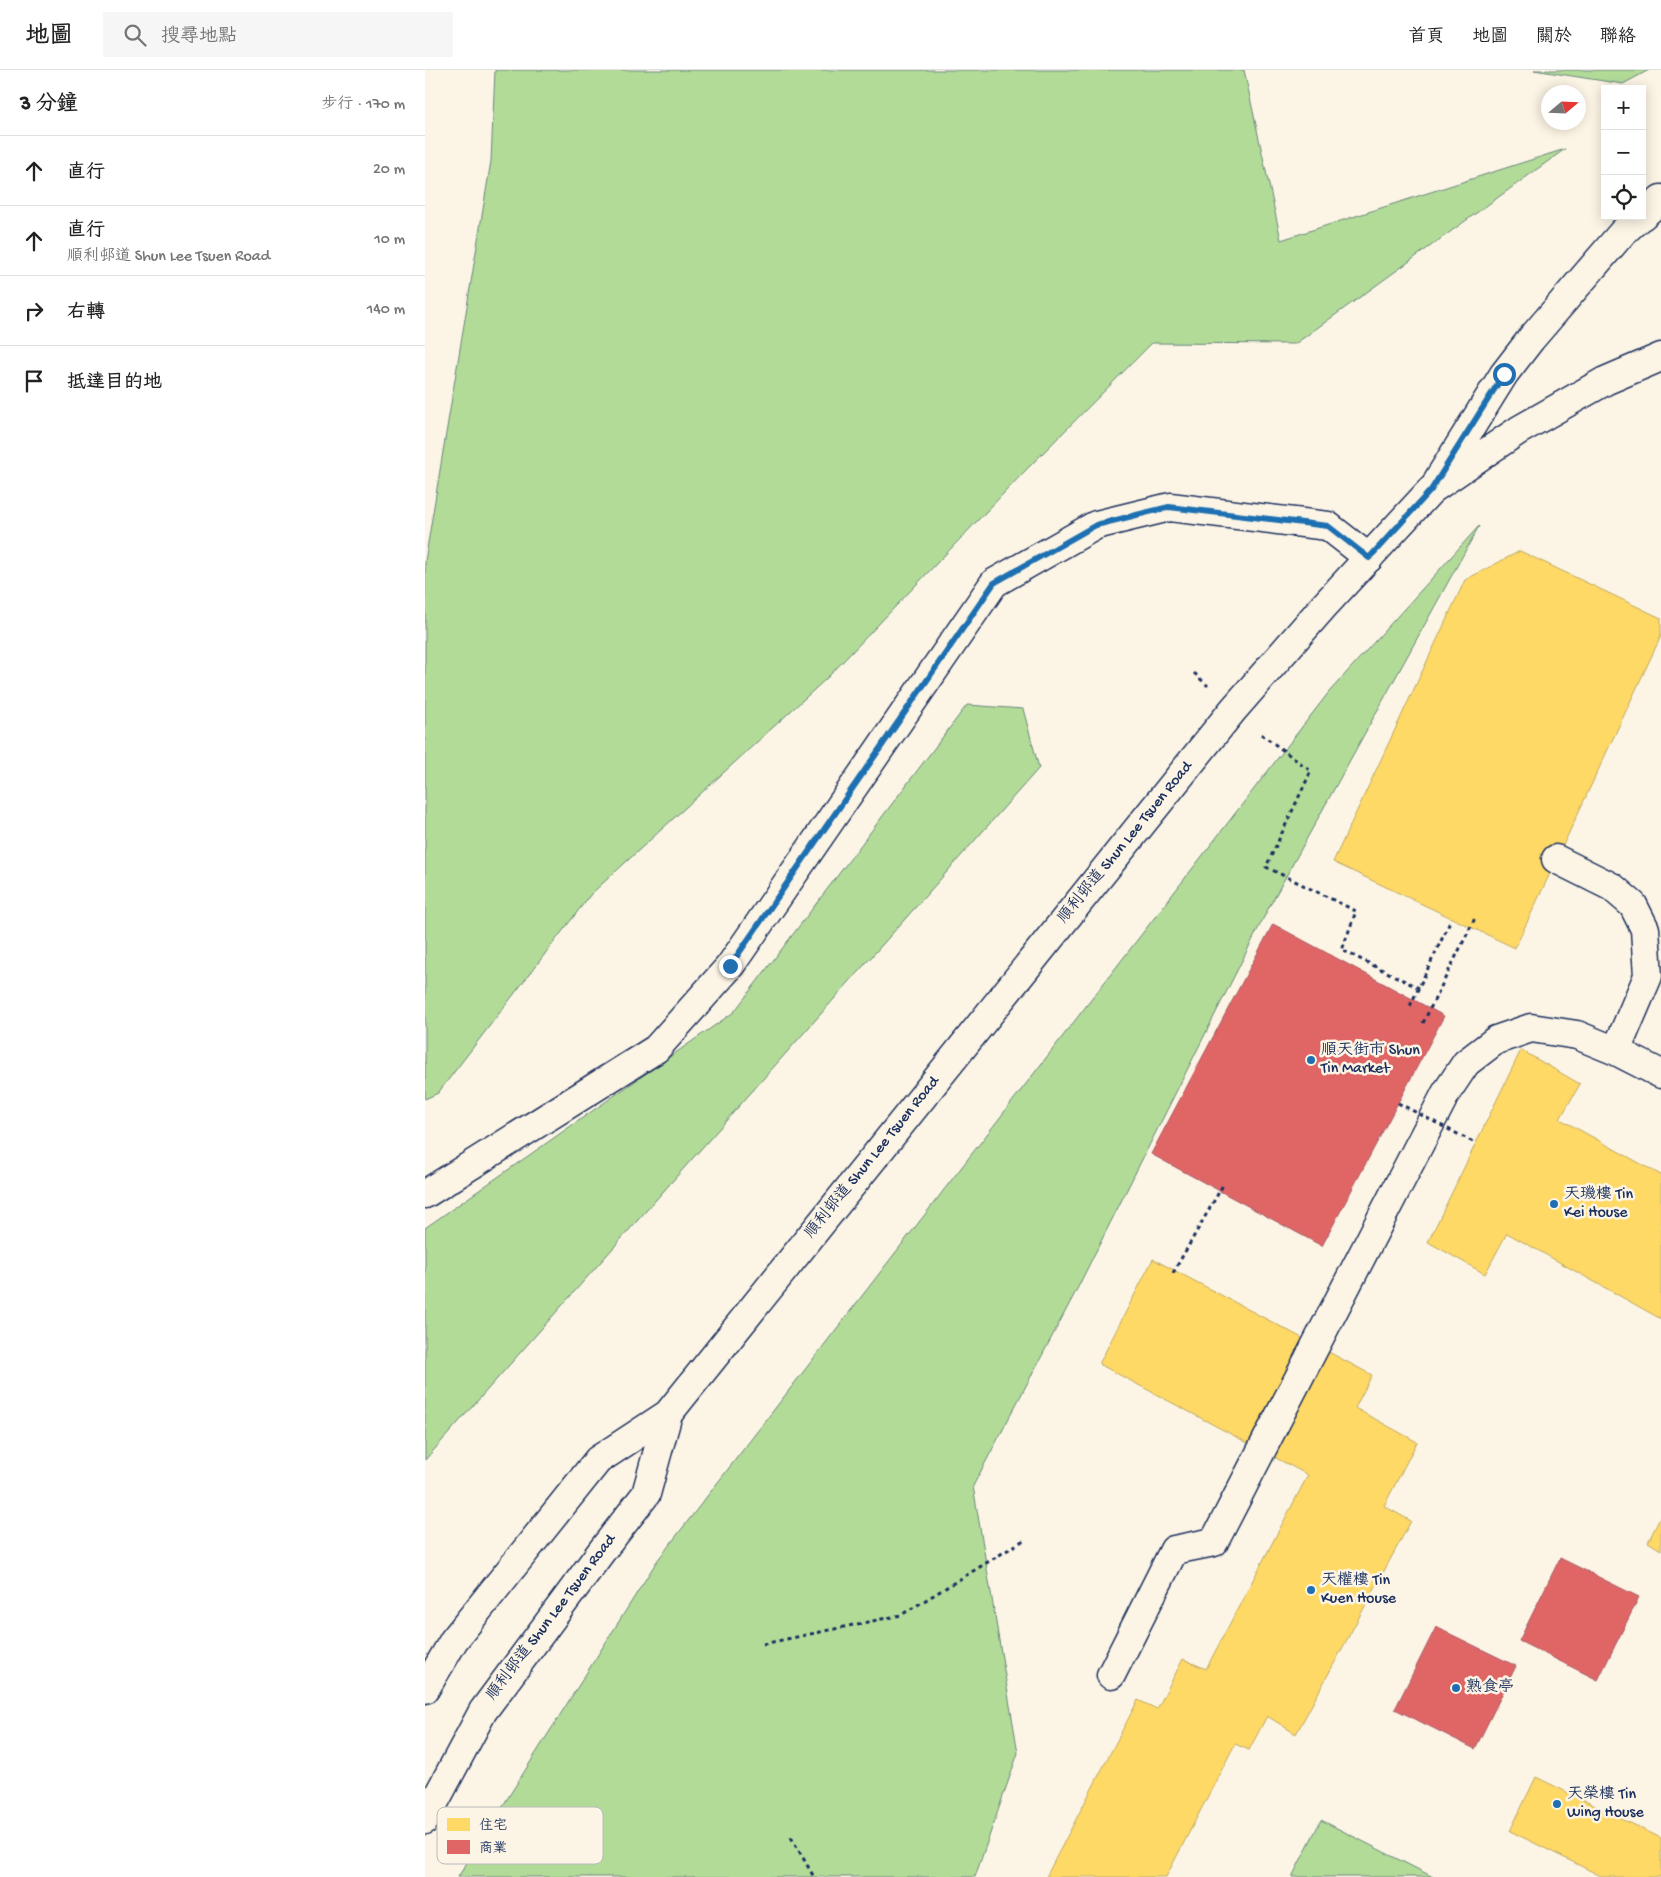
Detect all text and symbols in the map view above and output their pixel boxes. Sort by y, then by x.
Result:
search box [103,12,453,57]
icon: search [121,21,149,49]
text: 地圖 [25,23,73,52]
text: 搜尋地點 [161,26,237,49]
text: 首頁 [1408,27,1444,48]
text: 地圖 [1472,27,1508,48]
text: 關於 [1536,27,1572,48]
text: 聯絡 [1600,27,1636,48]
north arrow [1541,85,1586,130]
map controls [1601,85,1646,220]
button: + [1601,85,1646,130]
text: 3 分鐘 [20,93,78,118]
text: 步行 · 170 m [321,96,405,115]
button: − [1601,130,1646,175]
icon: ahead [20,157,48,185]
text: 20 m [373,161,405,180]
text: 直行 [67,162,105,185]
button: locate [1601,175,1646,220]
text: 直行 [67,220,105,243]
icon: ahead [20,227,48,255]
text: 10 m [374,231,405,250]
text: 順利邨道 Shun Lee Tsuen Road [67,248,270,267]
icon: right [20,297,48,325]
text: 140 m [367,301,405,320]
text: 右轉 [67,302,105,325]
route start [1493,363,1516,386]
icon: arrive [20,367,48,395]
text: 抵達目的地 [67,372,162,395]
street label: 順利邨道 Shun Lee Tsuen Road [1054,756,1198,928]
route end [719,955,742,978]
place label: 順天街市 Shun Tin Market [1320,1041,1420,1079]
marker: 順天街市 Shun Tin Market [1305,1054,1317,1066]
street label: 順利邨道 Shun Lee Tsuen Road [801,1071,945,1243]
place label: 天璣樓 Tin Kei House [1564,1184,1633,1223]
marker: 天璣樓 Tin Kei House [1548,1198,1560,1210]
street label: 順利邨道 Shun Lee Tsuen Road [483,1529,622,1705]
place label: 天權樓 Tin Kuen House [1321,1570,1397,1609]
marker: 天權樓 Tin Kuen House [1305,1584,1317,1596]
place label: 熟食亭 [1466,1677,1514,1698]
marker: 熟食亭 [1450,1682,1462,1694]
place label: 天榮樓 Tin Wing House [1567,1784,1644,1823]
marker: 天榮樓 Tin Wing House [1551,1798,1563,1810]
legend [437,1807,603,1864]
text: 住宅 [479,1818,507,1835]
text: 商業 [479,1840,507,1858]

